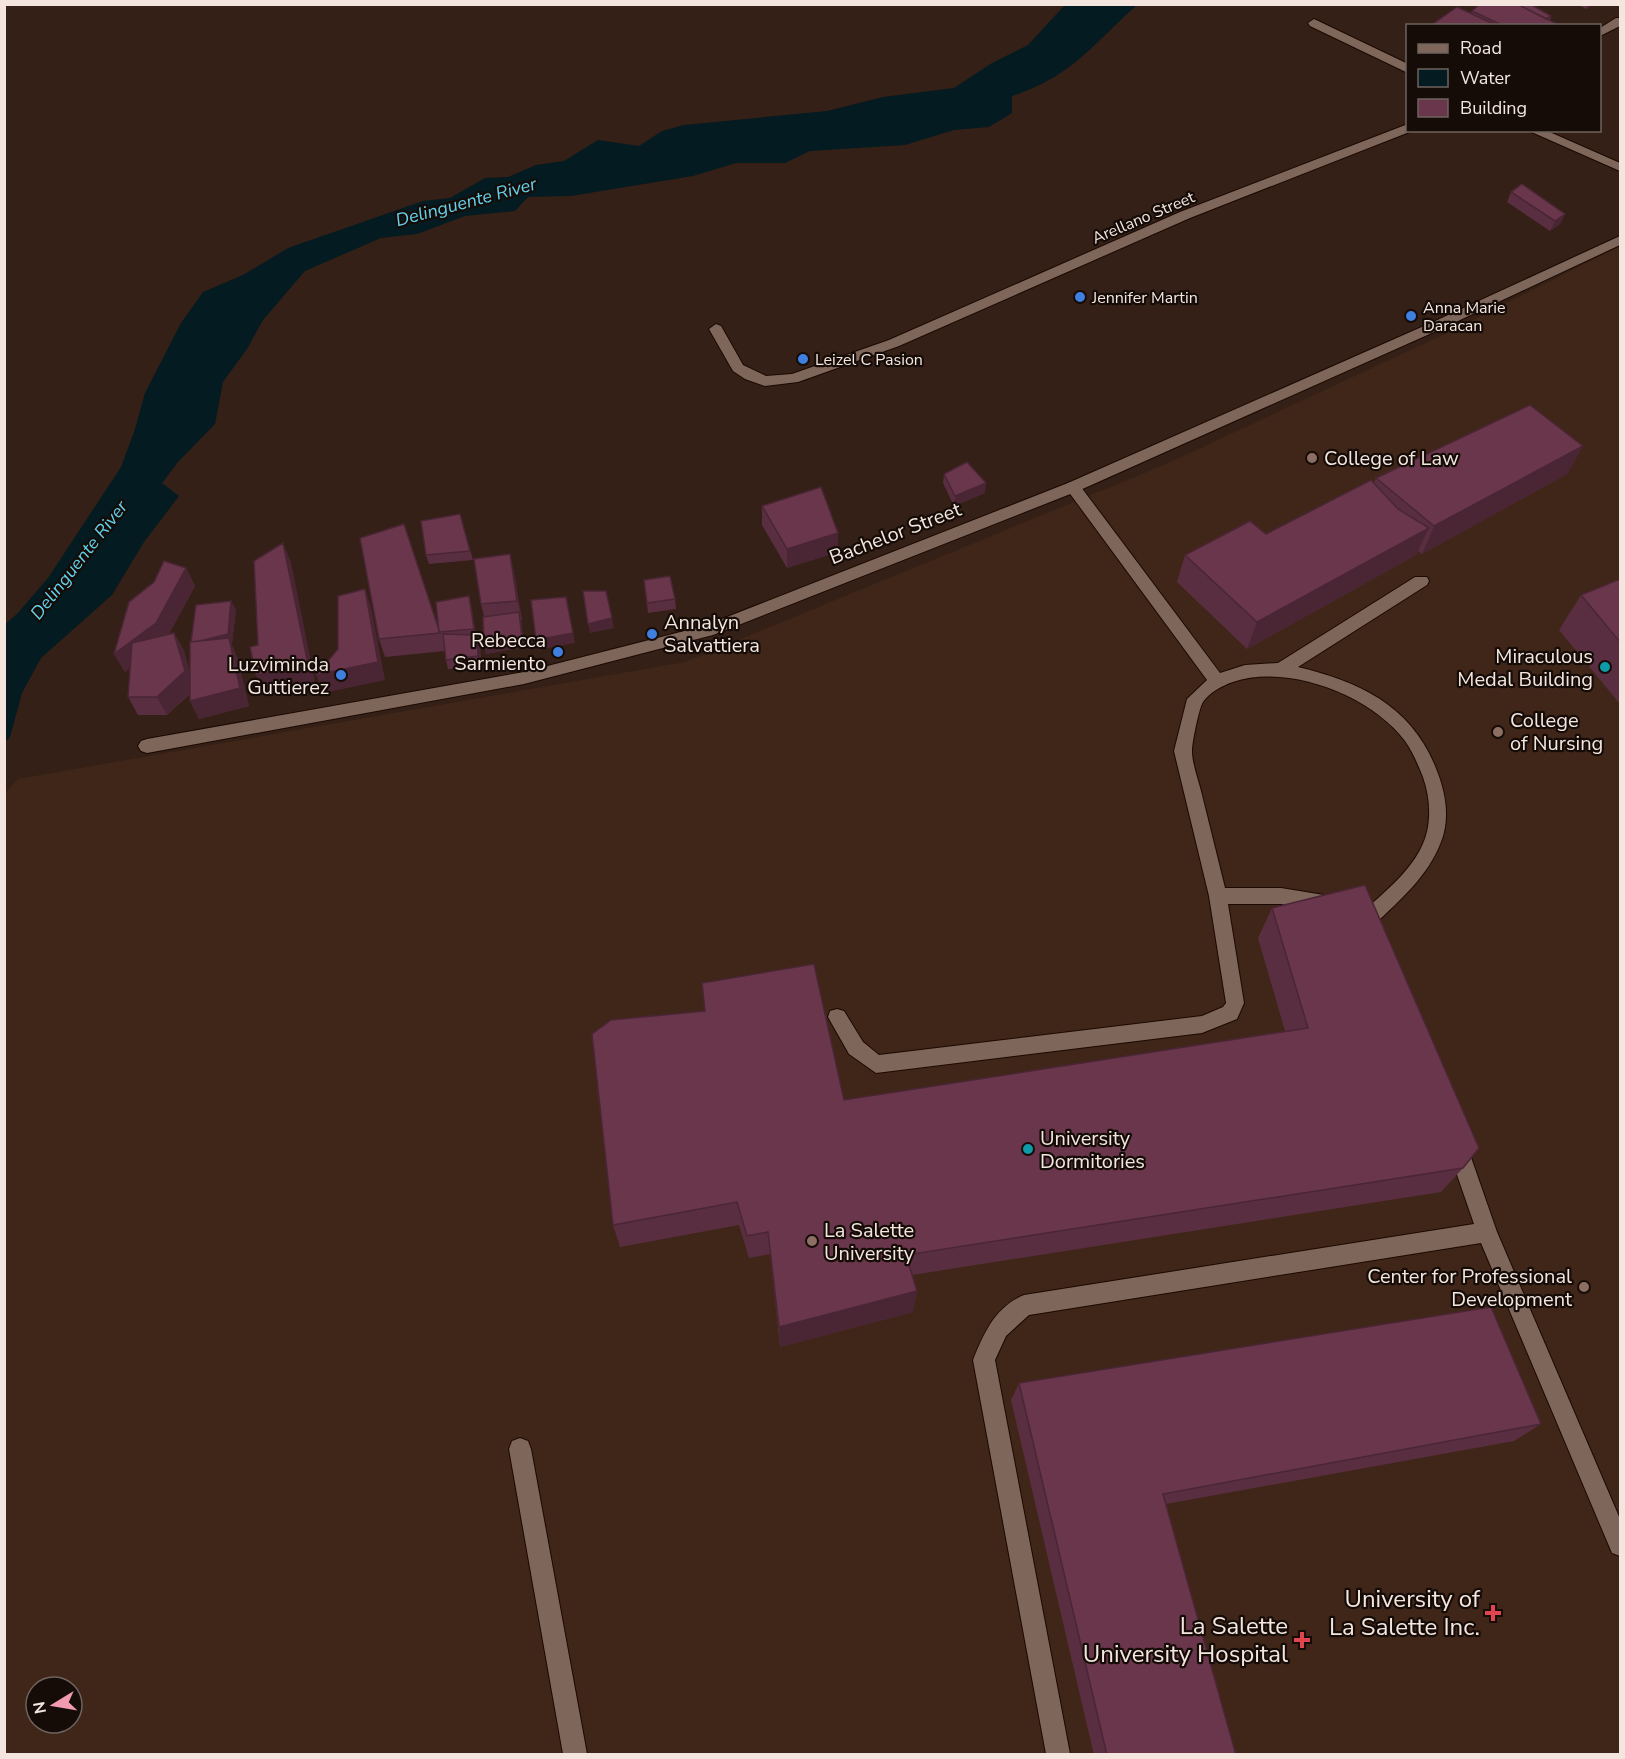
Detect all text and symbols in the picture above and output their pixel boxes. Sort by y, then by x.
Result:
legend [1406,24,1601,132]
text: Road [1460,36,1502,60]
text: Water [1460,66,1511,90]
text: Building [1460,96,1527,120]
water label: Delinguente River [393,172,540,232]
street label: Arellano Street [1089,186,1198,249]
place label: Jennifer Martin [1091,287,1198,309]
marker: Jennifer Martin [1073,290,1087,304]
place label: Anna Marie Daracan [1423,297,1506,337]
marker: Anna Marie Daracan [1404,309,1418,323]
place label: Leizel C Pasion [815,349,923,371]
marker: Leizel C Pasion [796,352,810,366]
place label: College of Law [1324,445,1459,472]
marker: College of Law [1305,451,1319,465]
water label: Delinguente River [25,495,133,624]
street label: Bachelor Street [825,496,966,571]
place label: Annalyn Salvattiera [664,609,760,659]
place label: Rebecca Sarmiento [454,627,546,677]
marker: Annalyn Salvattiera [645,627,659,641]
place label: Miraculous Medal Building [1457,643,1593,693]
marker: Rebecca Sarmiento [551,645,565,659]
place label: Luzviminda Guttierez [228,651,329,701]
marker: Miraculous Medal Building [1598,660,1612,674]
marker: Luzviminda Guttierez [334,668,348,682]
place label: College of Nursing [1510,707,1603,757]
marker: College of Nursing [1491,725,1505,739]
place label: University Dormitories [1040,1125,1145,1175]
marker: University Dormitories [1021,1142,1035,1156]
place label: La Salette University [824,1217,915,1267]
marker: La Salette University [805,1234,819,1248]
place label: Center for Professional Development [1367,1263,1573,1313]
marker: Center for Professional Development [1577,1280,1591,1294]
place label: University of La Salette Inc. [1329,1583,1481,1643]
marker: University of La Salette Inc. [1484,1604,1502,1622]
place label: La Salette University Hospital [1083,1610,1288,1670]
marker: La Salette University Hospital [1293,1631,1311,1649]
north arrow [24,1675,84,1735]
text: N [28,1700,52,1716]

